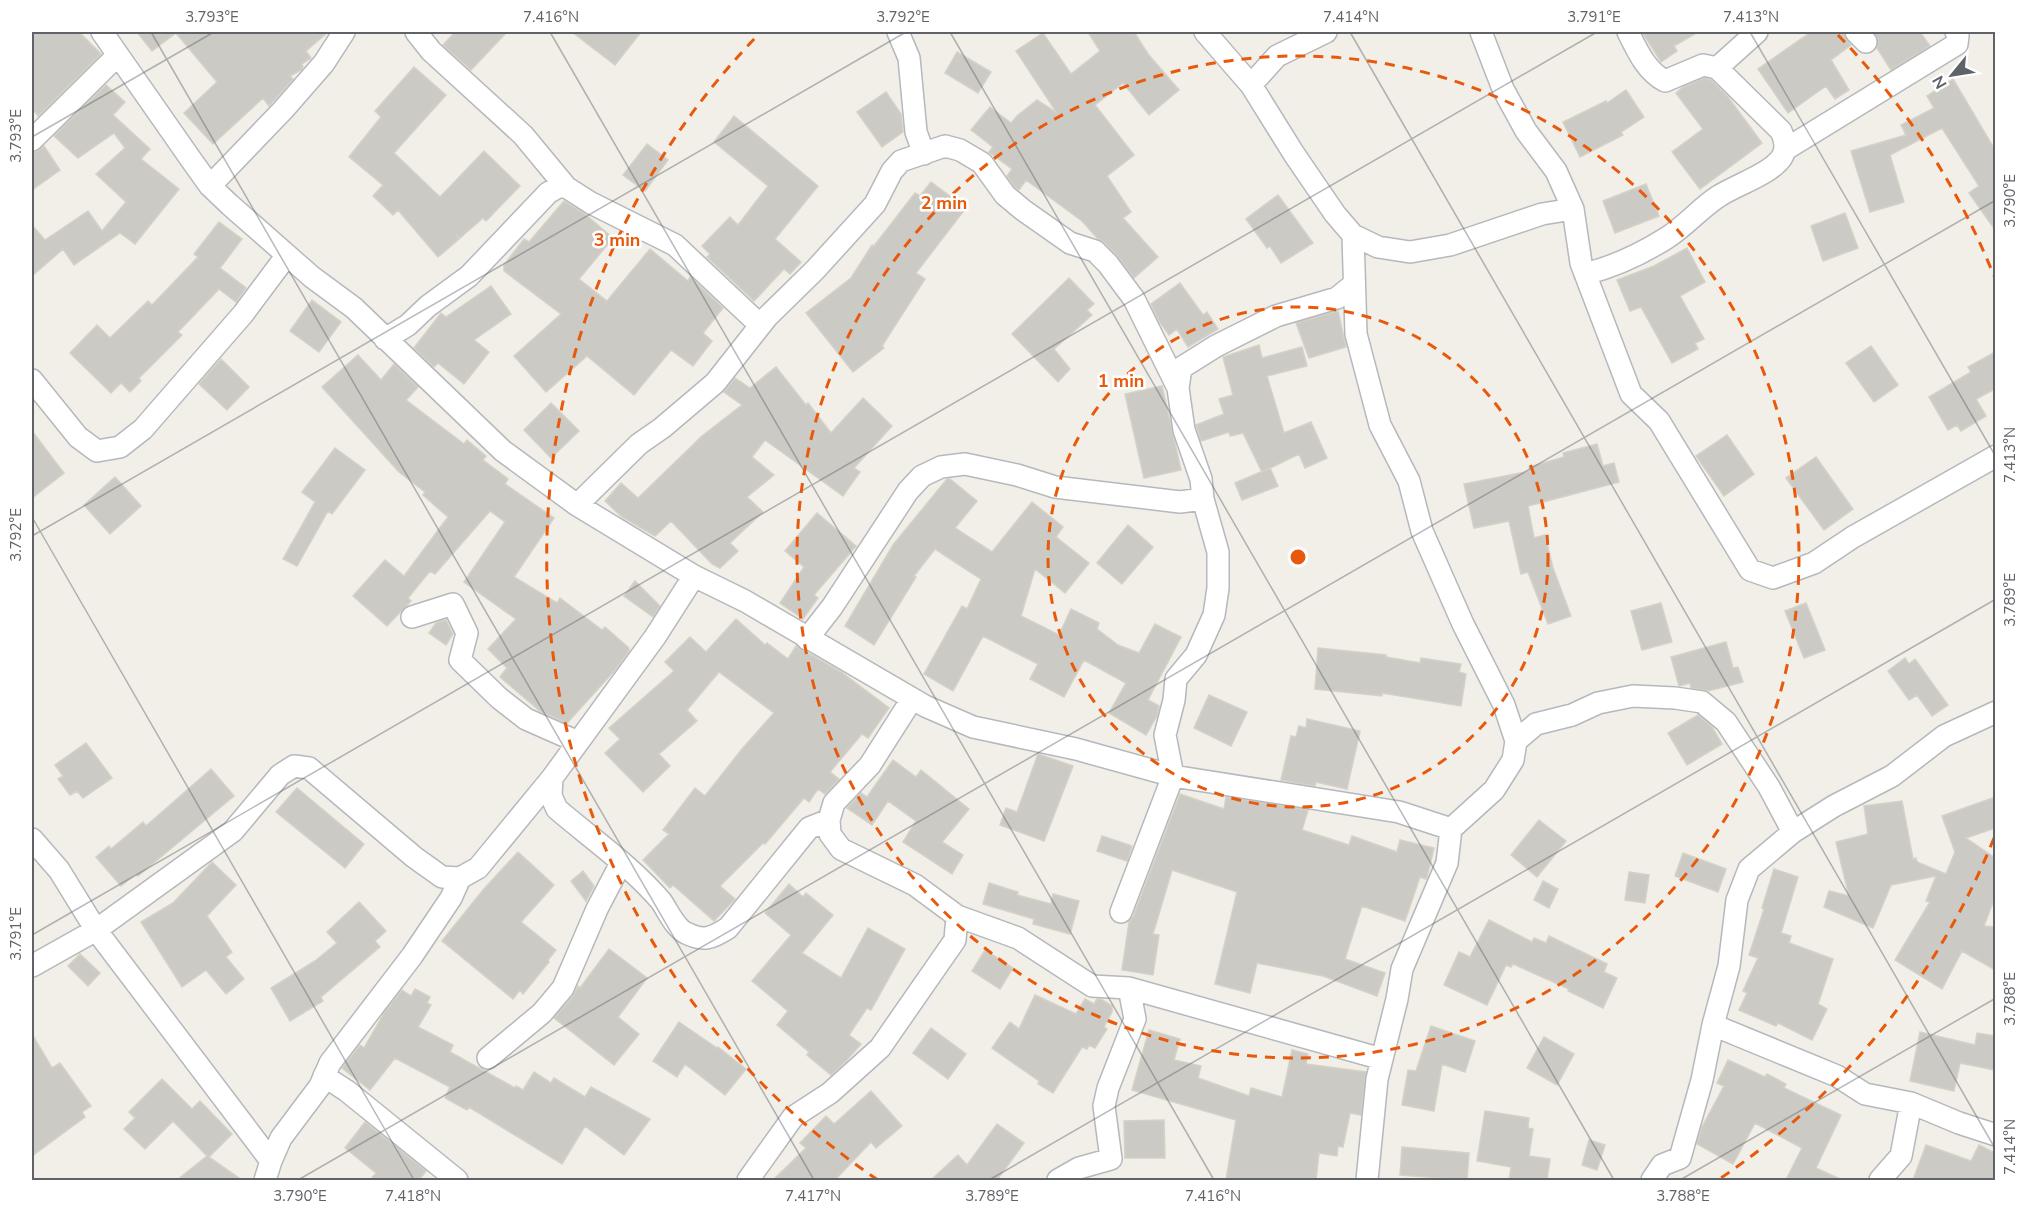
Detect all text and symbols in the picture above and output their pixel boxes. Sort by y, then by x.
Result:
text: 3.793°E [185,7,239,27]
text: 7.416°N [523,7,579,27]
text: 3.792°E [876,7,930,27]
text: 7.414°N [1323,7,1379,27]
text: 3.791°E [1567,7,1621,27]
text: 7.413°N [1723,7,1779,27]
north arrow [1922,45,1982,105]
text: N [1927,71,1952,93]
text: 3.793°E [6,109,26,163]
text: 3.790°E [2000,174,2020,228]
text: 2 min [921,191,967,215]
text: 3 min [594,228,640,252]
text: 1 min [1098,369,1144,393]
text: 7.413°N [2000,427,2020,483]
text: 3.792°E [6,508,26,562]
centre of rings [1288,547,1308,567]
text: 3.789°E [2000,573,2020,627]
text: 3.791°E [6,907,26,961]
text: 3.788°E [2000,972,2020,1026]
text: 7.414°N [2000,1119,2020,1175]
text: 3.790°E [273,1186,327,1206]
text: 7.418°N [385,1186,441,1206]
text: 7.417°N [785,1186,841,1206]
text: 3.789°E [965,1186,1019,1206]
text: 7.416°N [1185,1186,1241,1206]
text: 3.788°E [1656,1186,1710,1206]

